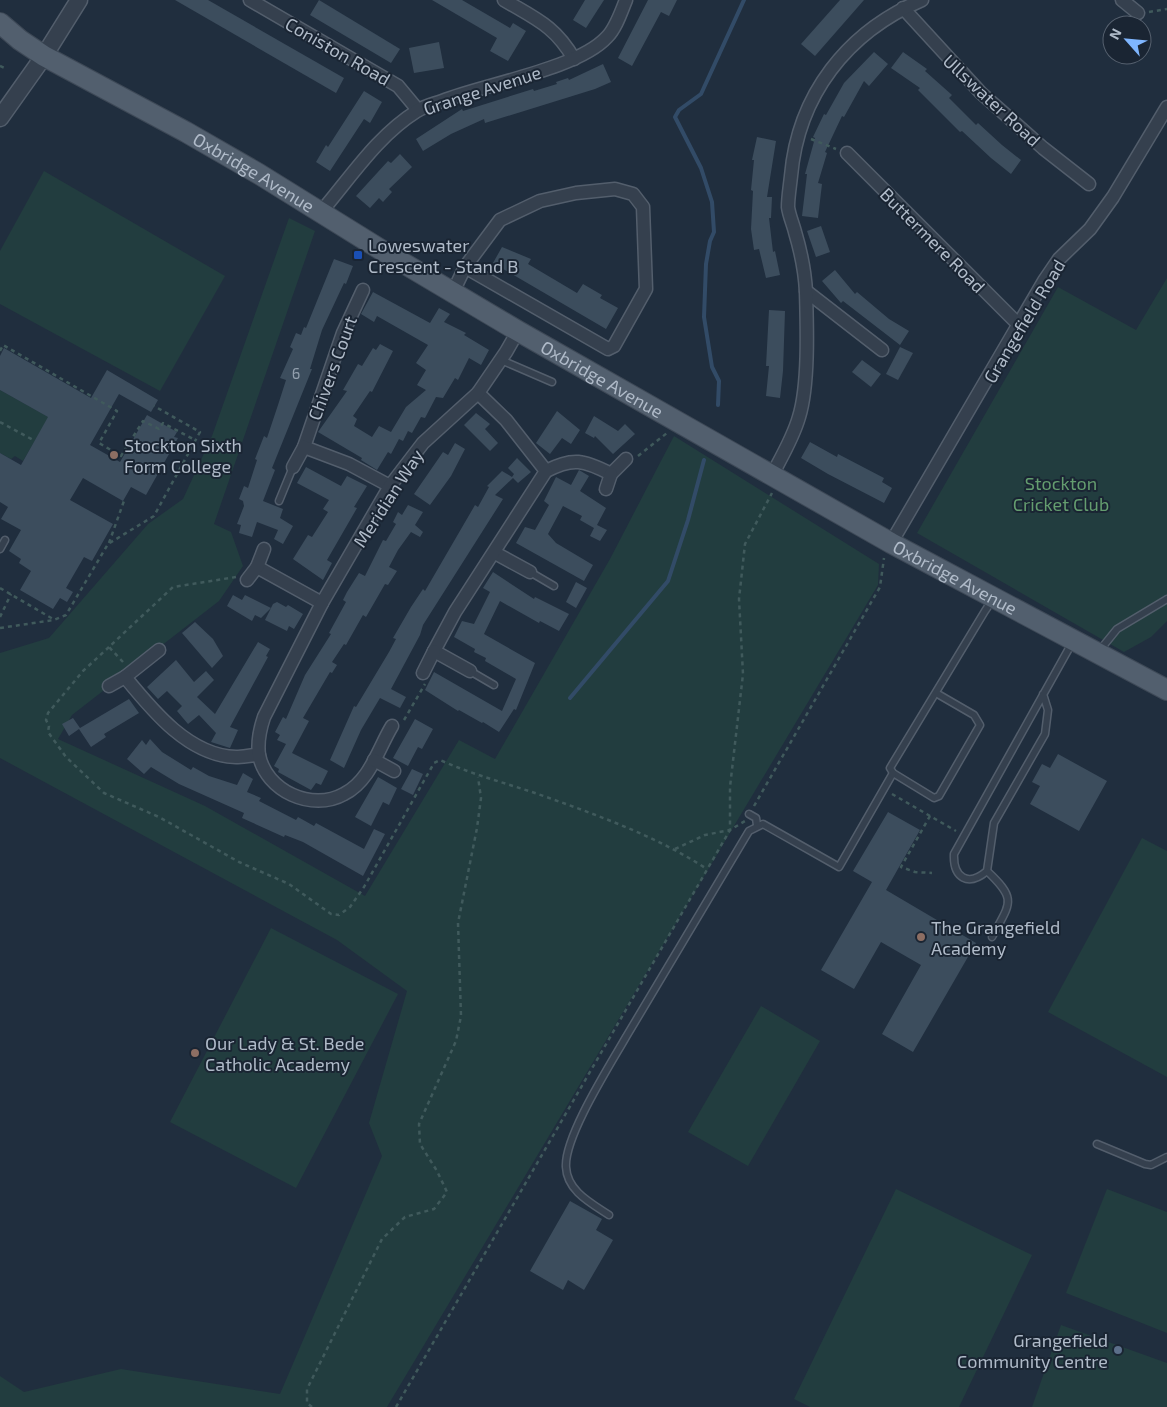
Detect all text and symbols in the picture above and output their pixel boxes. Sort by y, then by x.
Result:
street label: Coniston Road [282,12,394,90]
north arrow [1102,15,1152,65]
text: N [1105,26,1125,42]
street label: Ullswater Road [939,49,1045,151]
street label: Grange Avenue [420,61,544,119]
street label: Oxbridge Avenue [189,128,319,217]
street label: Buttermere Road [876,183,990,297]
place label: Loweswater Crescent - Stand B [368,234,518,277]
marker: Loweswater Crescent - Stand B [352,249,364,261]
street label: Grangefield Road [978,255,1070,387]
street label: Chivers Court [303,313,361,423]
street label: Oxbridge Avenue [537,335,667,422]
house number: 6 [292,364,300,382]
place label: Stockton Sixth Form College [124,434,242,477]
street label: Meridian Way [348,445,428,551]
marker: Stockton Sixth Form College [108,449,120,461]
park label: Stockton Cricket Club [1013,472,1109,515]
street label: Oxbridge Avenue [889,535,1021,619]
place label: The Grangefield Academy [931,916,1060,959]
marker: The Grangefield Academy [915,931,927,943]
place label: Our Lady & St. Bede Catholic Academy [205,1032,364,1075]
marker: Our Lady & St. Bede Catholic Academy [189,1047,201,1059]
place label: Grangefield Community Centre [957,1329,1108,1372]
marker: Grangefield Community Centre [1112,1344,1124,1356]

